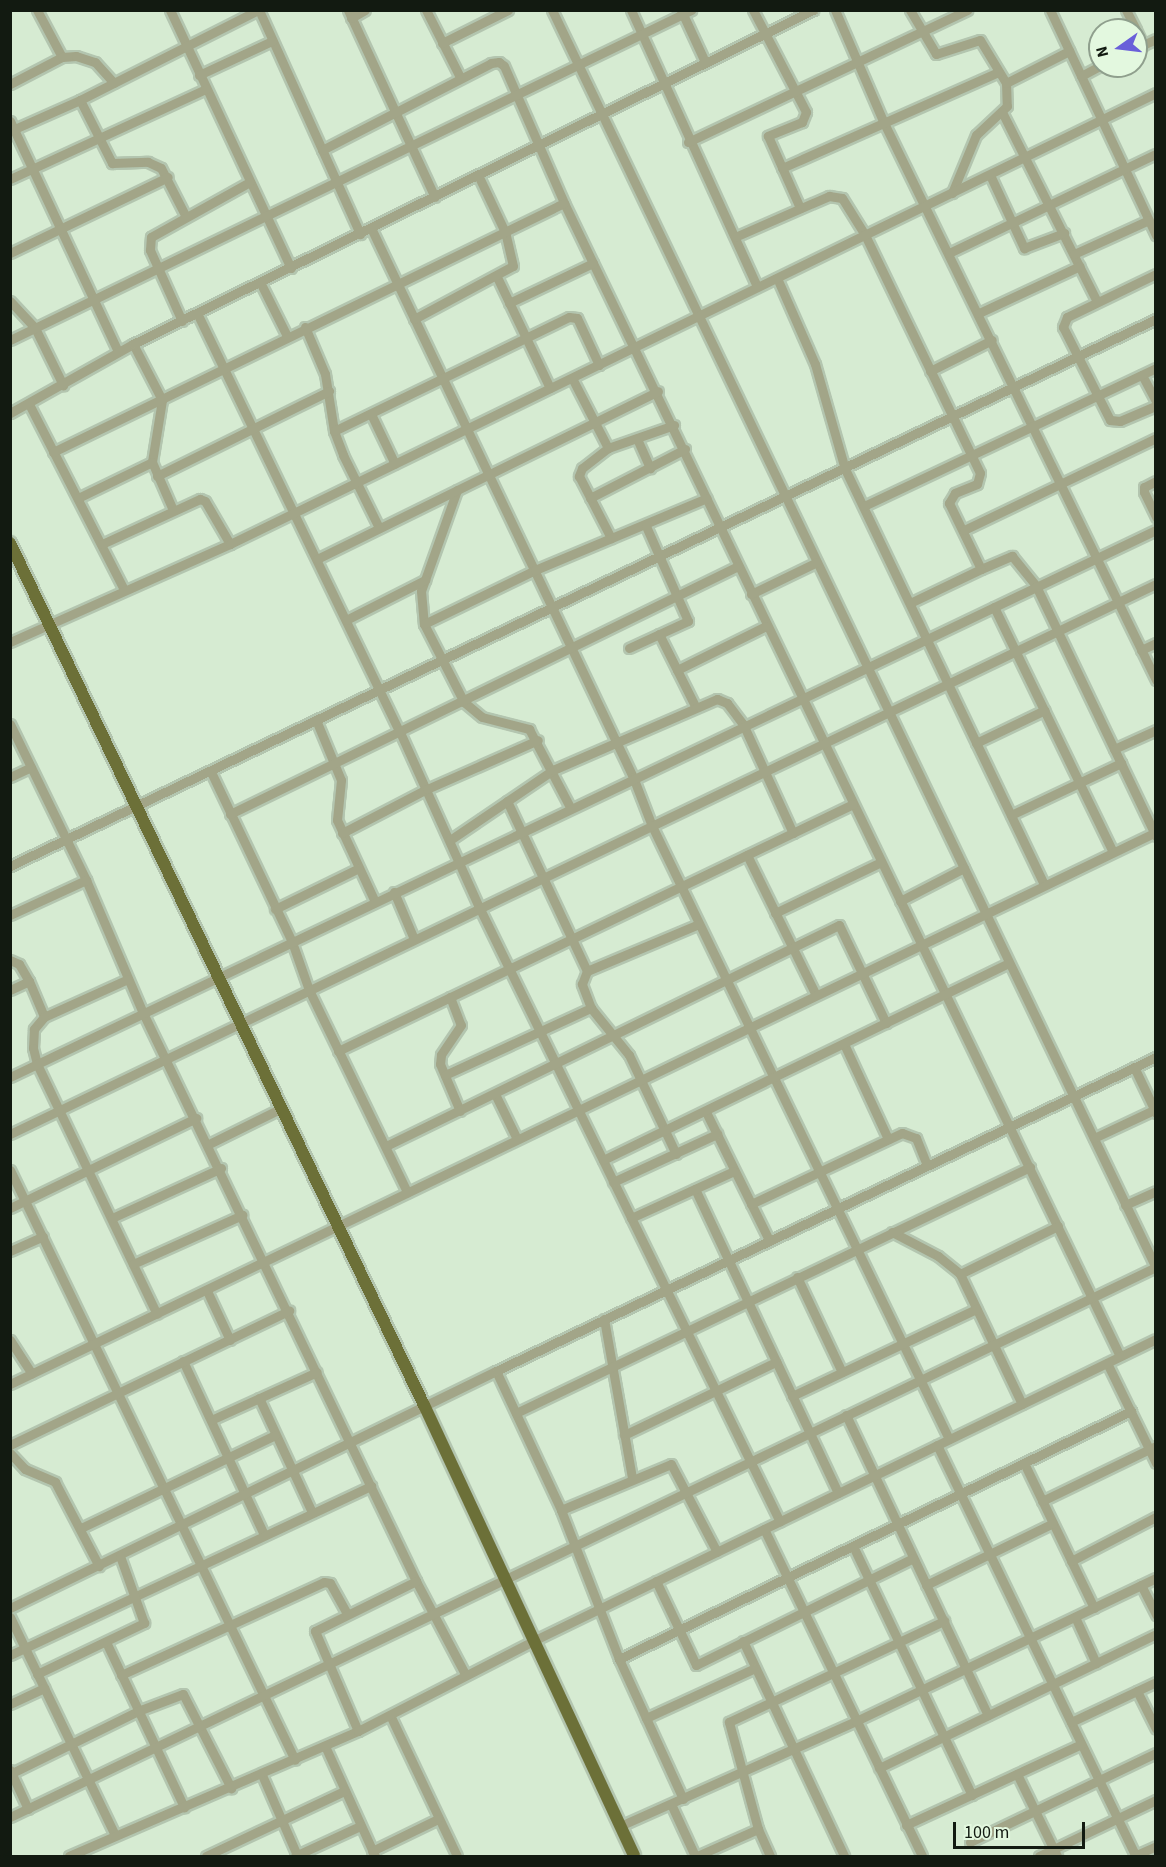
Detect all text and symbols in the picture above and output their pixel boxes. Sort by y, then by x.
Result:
north arrow [1088,18,1148,78]
text: N [1091,44,1114,60]
scale bar [956,1810,1088,1848]
text: 100 m [964,1820,1009,1845]

